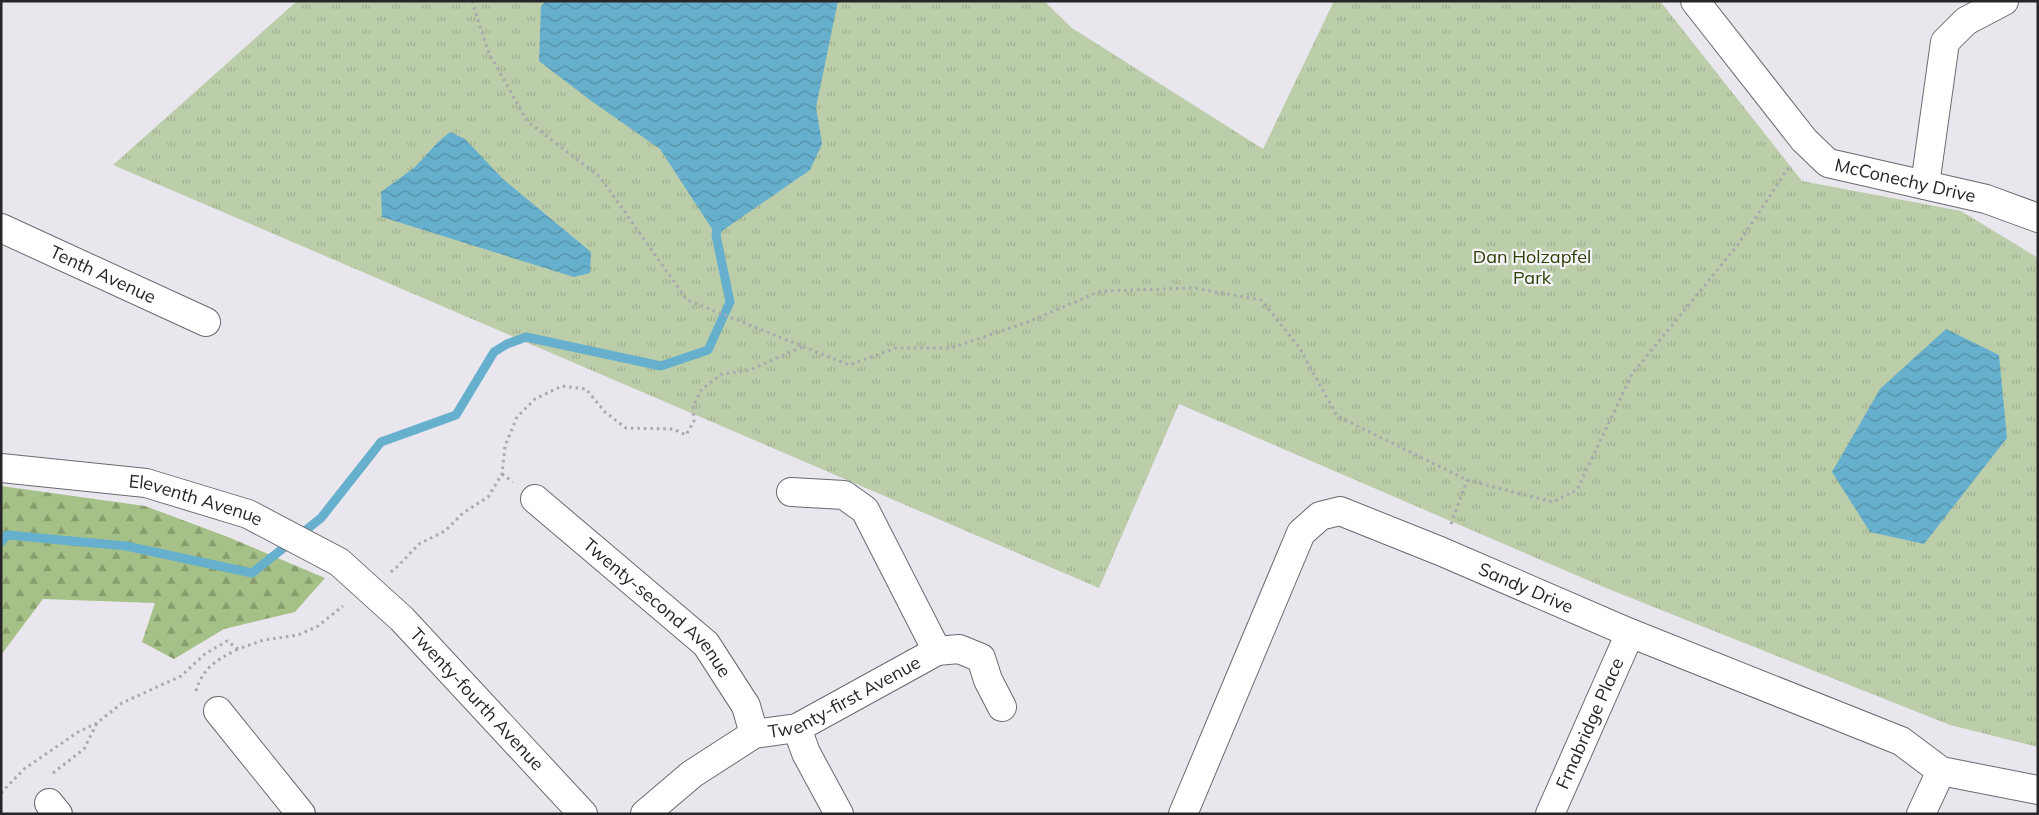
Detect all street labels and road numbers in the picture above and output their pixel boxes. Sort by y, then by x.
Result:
street label: McConechy Drive [1833,153,1978,207]
street label: Tenth Avenue [46,240,160,308]
street label: Eleventh Avenue [128,469,267,531]
street label: Twenty-second Avenue [578,533,736,682]
street label: Sandy Drive [1475,557,1577,618]
street label: Twenty-fourth Avenue [405,623,549,775]
street label: Twenty-first Avenue [767,650,924,743]
street label: Frnabridge Place [1551,654,1629,792]

